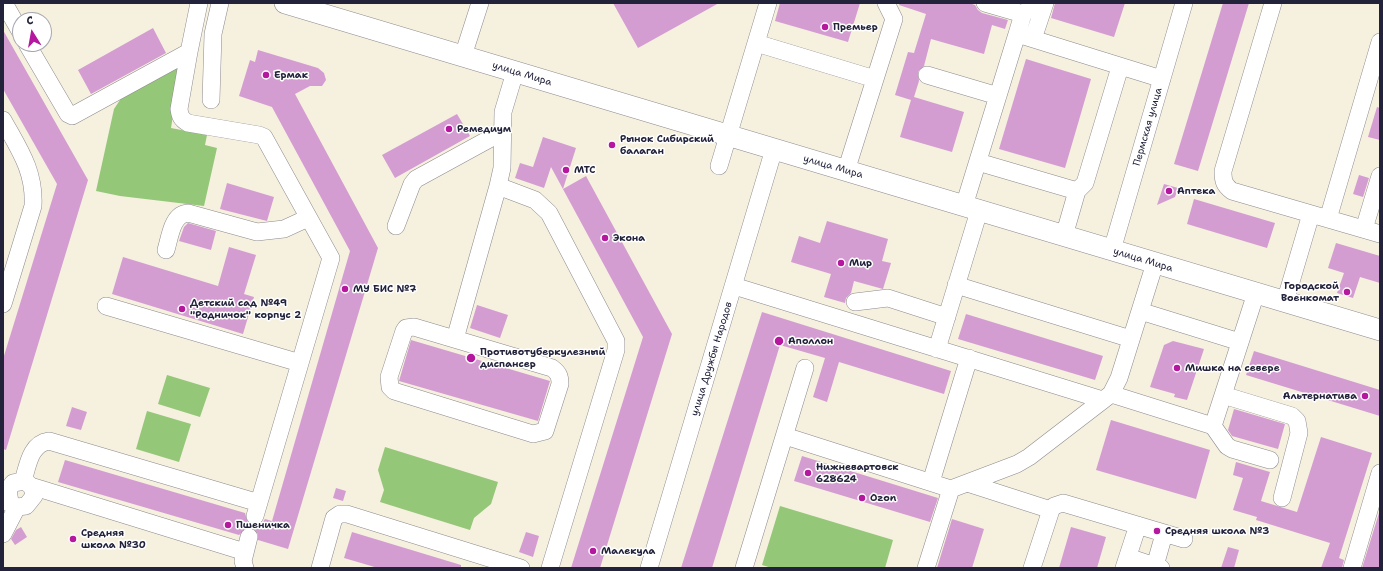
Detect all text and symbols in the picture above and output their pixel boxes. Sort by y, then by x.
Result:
north arrow [12,12,52,52]
text: С [25,13,35,29]
place label: Премьер [833,21,878,33]
marker: Премьер [820,22,830,32]
street label: улица Мира [491,59,553,89]
place label: Ермак [274,69,308,81]
marker: Ермак [261,70,271,80]
street label: Пермская улица [1131,86,1165,168]
place label: Ремедиум [457,123,511,135]
marker: Ремедиум [444,124,454,134]
place label: Рынок Сибирский балаган [620,133,714,156]
marker: Рынок Сибирский балаган [607,140,617,150]
street label: улица Мира [802,153,864,181]
place label: МТС [574,164,595,176]
marker: МТС [561,165,571,175]
place label: Аптека [1177,185,1215,197]
marker: Аптека [1164,186,1174,196]
place label: Экона [613,232,645,244]
marker: Экона [600,233,610,243]
street label: улица Мира [1112,245,1174,275]
place label: Мир [849,257,872,269]
marker: Мир [836,258,846,268]
place label: Городской Военкомат [1281,280,1339,304]
place label: МУ БИС №7 [353,283,416,295]
marker: МУ БИС №7 [340,284,350,294]
marker: Городской Военкомат [1342,287,1352,297]
place label: Детский сад №49 "Родничок" корпус 2 [190,297,301,320]
street label: улица Дружбы Народов [689,300,735,418]
marker: Детский сад №49 "Родничок" корпус 2 [177,304,187,314]
marker: Аполлон [773,335,785,347]
place label: Аполлон [788,335,833,347]
place label: Противотуберкулезный диспансер [480,346,605,370]
marker: Противотуберкулезный диспансер [465,352,477,364]
place label: Мишка на севере [1185,362,1280,374]
marker: Мишка на севере [1172,363,1182,373]
place label: Альтернатива [1283,390,1357,402]
marker: Альтернатива [1360,391,1370,401]
place label: Нижневартовск 628624 [816,461,899,484]
marker: Нижневартовск 628624 [803,468,813,478]
place label: Ozon [870,492,896,504]
marker: Ozon [857,493,867,503]
place label: Пшеничка [236,519,290,531]
marker: Пшеничка [223,520,233,530]
place label: Средняя школа №3 [1165,525,1269,537]
marker: Средняя школа №3 [1152,526,1162,536]
place label: Средняя школа №30 [81,527,146,550]
marker: Средняя школа №30 [68,534,78,544]
place label: Малекула [601,545,655,557]
marker: Малекула [588,546,598,556]

